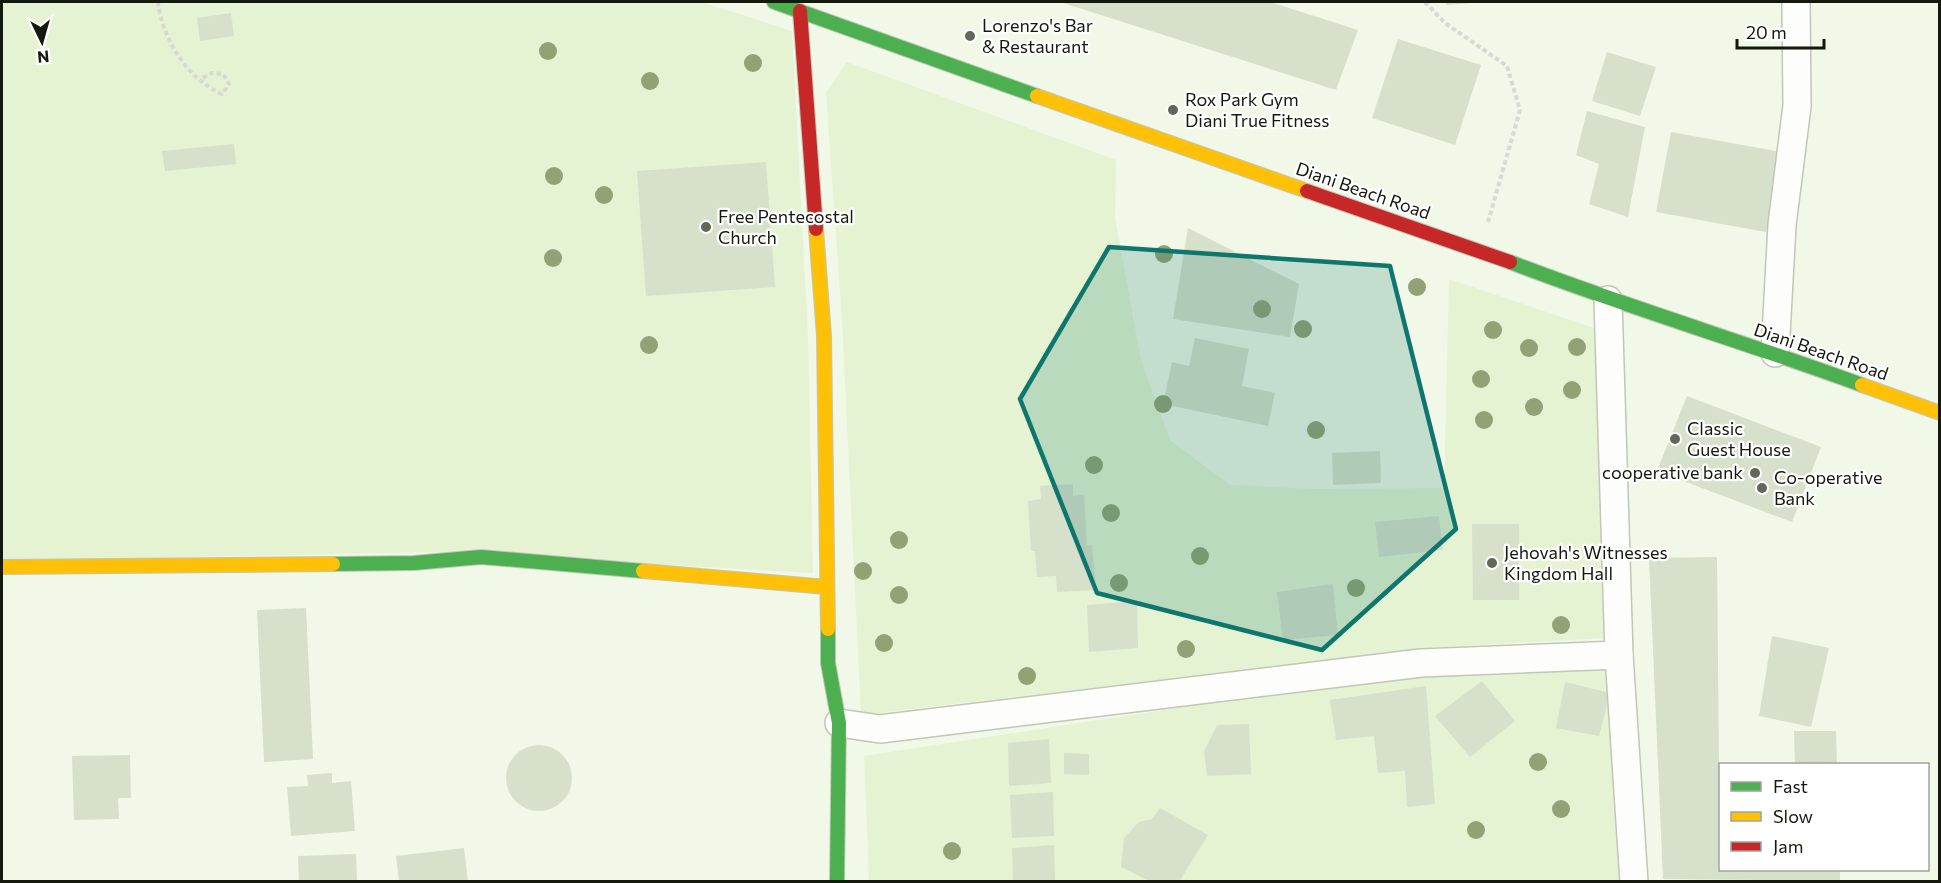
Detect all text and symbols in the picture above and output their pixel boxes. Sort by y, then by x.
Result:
north arrow [12,12,72,72]
scale bar [1737,12,1824,50]
place label: Lorenzo's Bar & Restaurant [982,14,1093,57]
text: 20 m [1746,21,1787,43]
marker: Lorenzo's Bar & Restaurant [963,29,977,43]
text: N [37,47,50,67]
place label: Rox Park Gym Diani True Fitness [1185,88,1329,131]
marker: Rox Park Gym Diani True Fitness [1166,103,1180,117]
street label: Diani Beach Road [1293,157,1434,223]
place label: Free Pentecostal Church [718,205,854,248]
marker: Free Pentecostal Church [699,220,713,234]
street label: Diani Beach Road [1751,318,1892,384]
place label: Classic Guest House [1687,417,1791,460]
marker: Classic Guest House [1668,432,1682,446]
place label: cooperative bank [1602,461,1743,483]
marker: cooperative bank [1748,466,1762,480]
place label: Co-operative Bank [1774,466,1882,509]
marker: Co-operative Bank [1755,481,1769,495]
place label: Jehovah's Witnesses Kingdom Hall [1504,541,1668,584]
marker: Jehovah's Witnesses Kingdom Hall [1485,556,1499,570]
legend [1719,763,1929,871]
text: Fast [1773,775,1808,797]
text: Slow [1773,805,1813,827]
text: Jam [1773,835,1803,857]

